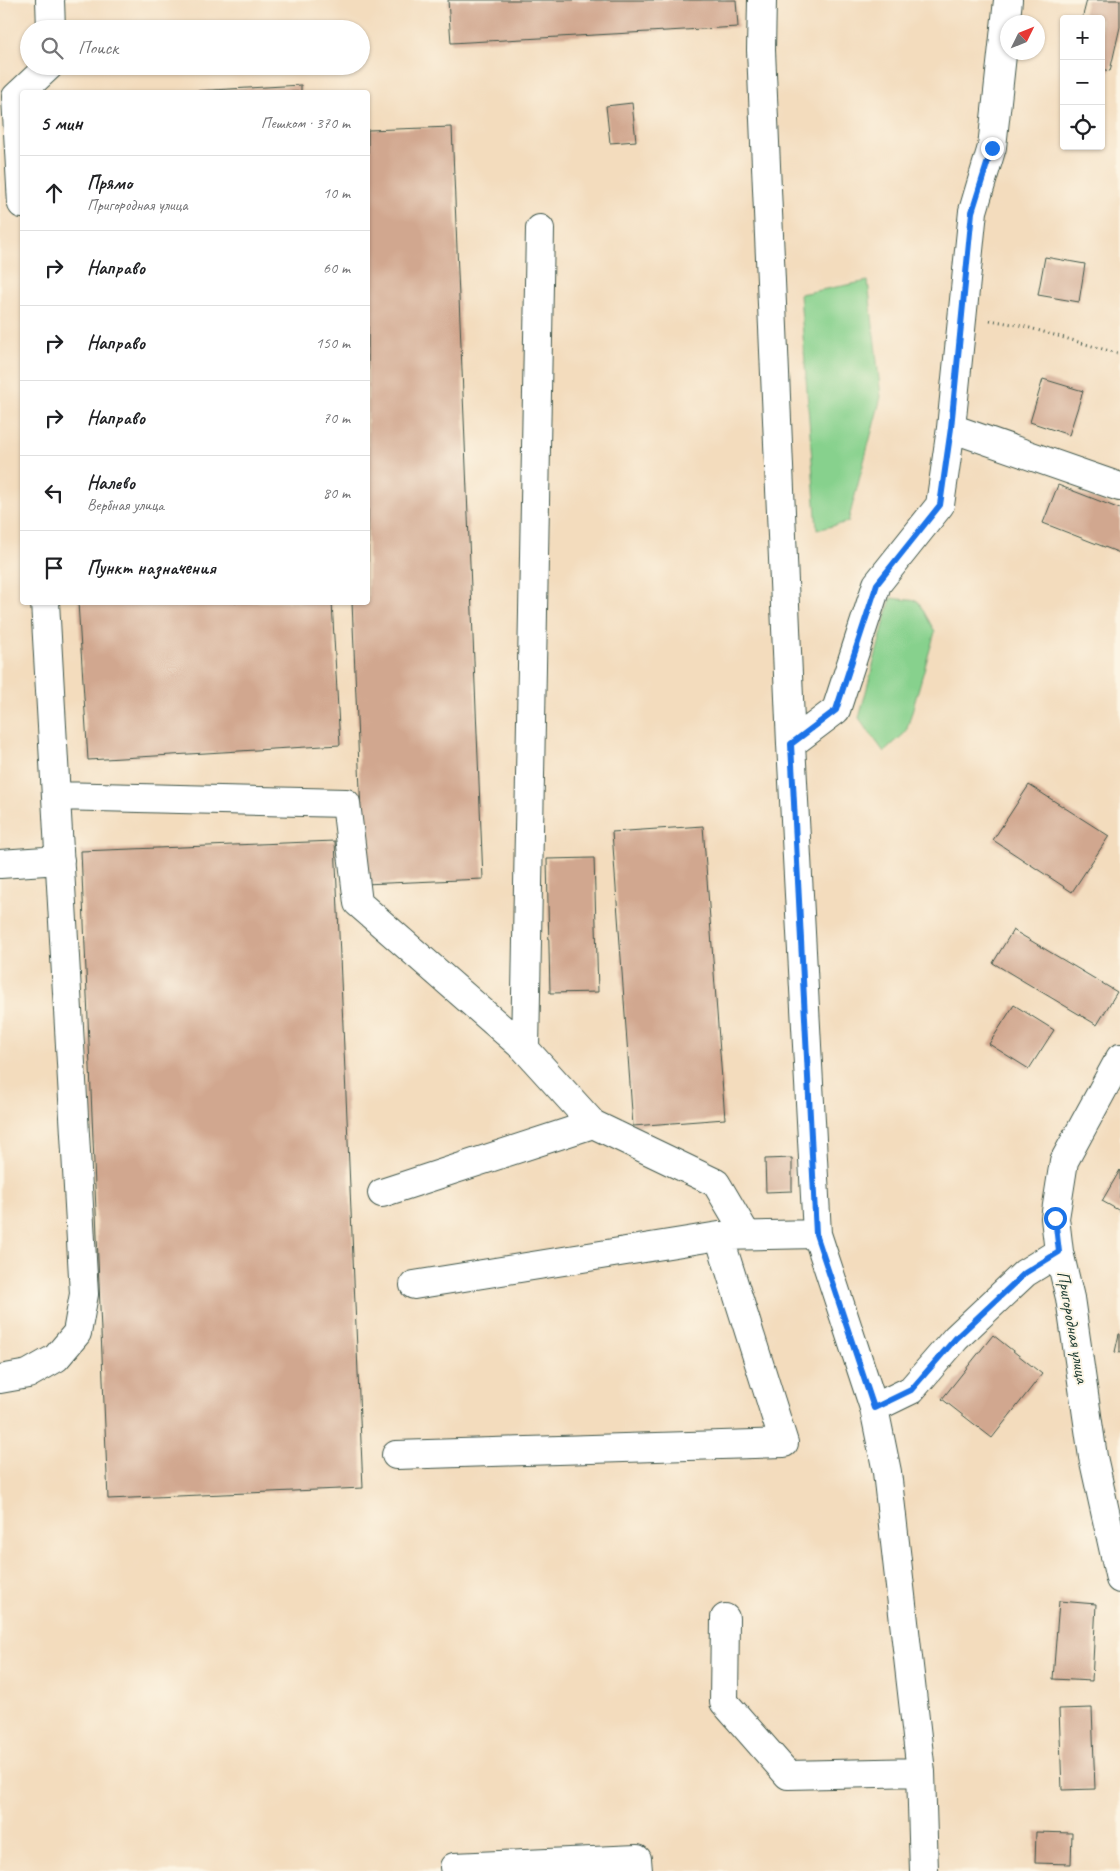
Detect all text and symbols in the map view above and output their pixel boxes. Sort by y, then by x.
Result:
north arrow [1000,15,1045,60]
map controls [1060,15,1105,150]
button: + [1060,15,1105,60]
search box [20,20,370,75]
icon: search [38,34,66,62]
text: Поиск [78,36,118,60]
button: − [1060,60,1105,105]
button: locate [1060,105,1105,150]
text: 5 мин [40,110,82,136]
text: Пешком · 370 m [261,113,350,133]
route end [981,137,1004,160]
text: Прямо [87,171,132,195]
icon: ahead [40,179,68,207]
text: 10 m [323,183,350,203]
text: Пригородная улица [87,195,188,215]
icon: right [40,254,68,282]
text: Направо [87,256,145,280]
text: 60 m [323,258,350,278]
icon: right [40,329,68,357]
text: Направо [87,331,145,355]
text: 150 m [316,333,350,353]
icon: right [40,404,68,432]
text: Направо [87,406,145,430]
text: 70 m [323,408,350,428]
text: Налево [87,471,135,495]
icon: left [40,479,68,507]
text: 80 m [323,483,350,503]
text: Вербная улица [87,495,164,515]
icon: arrive [40,554,68,582]
text: Пункт назначения [87,556,216,580]
route start [1044,1207,1067,1230]
street label: Пригородная улица [1052,1269,1094,1386]

